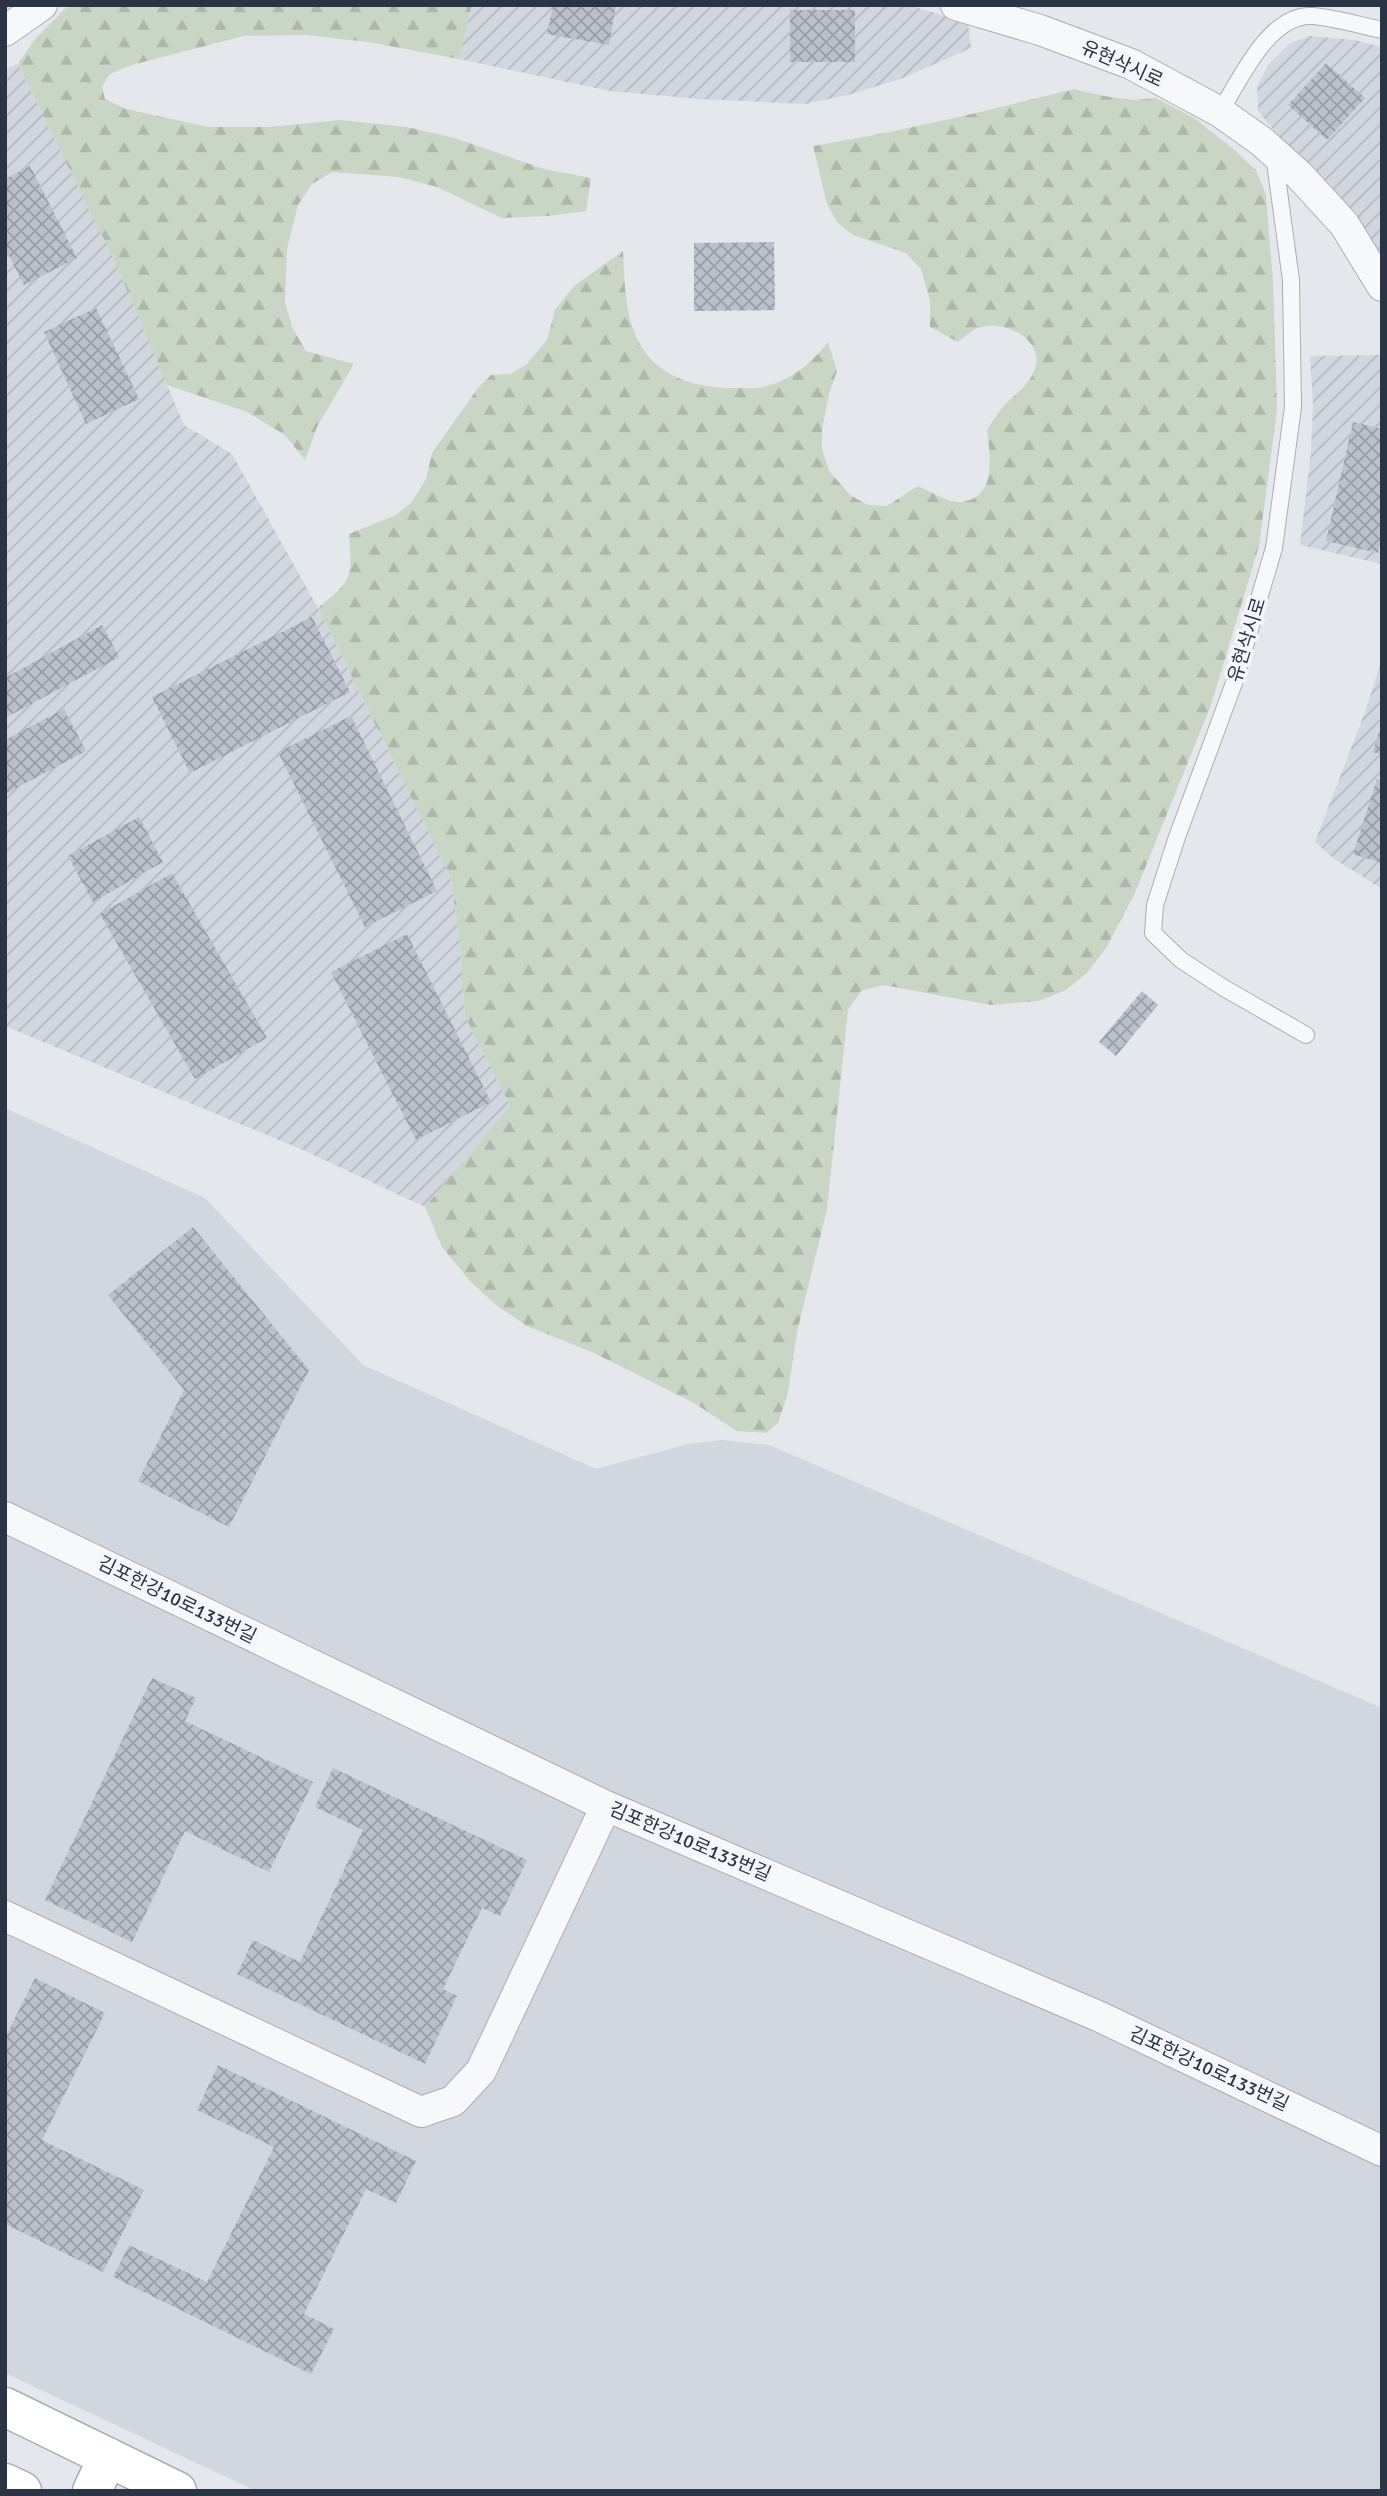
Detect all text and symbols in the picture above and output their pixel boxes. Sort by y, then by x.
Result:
street label: 유현삭시로 [1077,35,1167,93]
street label: 유현삭시로 [1223,595,1271,685]
street label: 김포한강10로133번길 [94,1551,260,1649]
street label: 김포한강10로133번길 [605,1797,775,1887]
street label: 김포한강10로133번길 [1125,2021,1293,2117]

